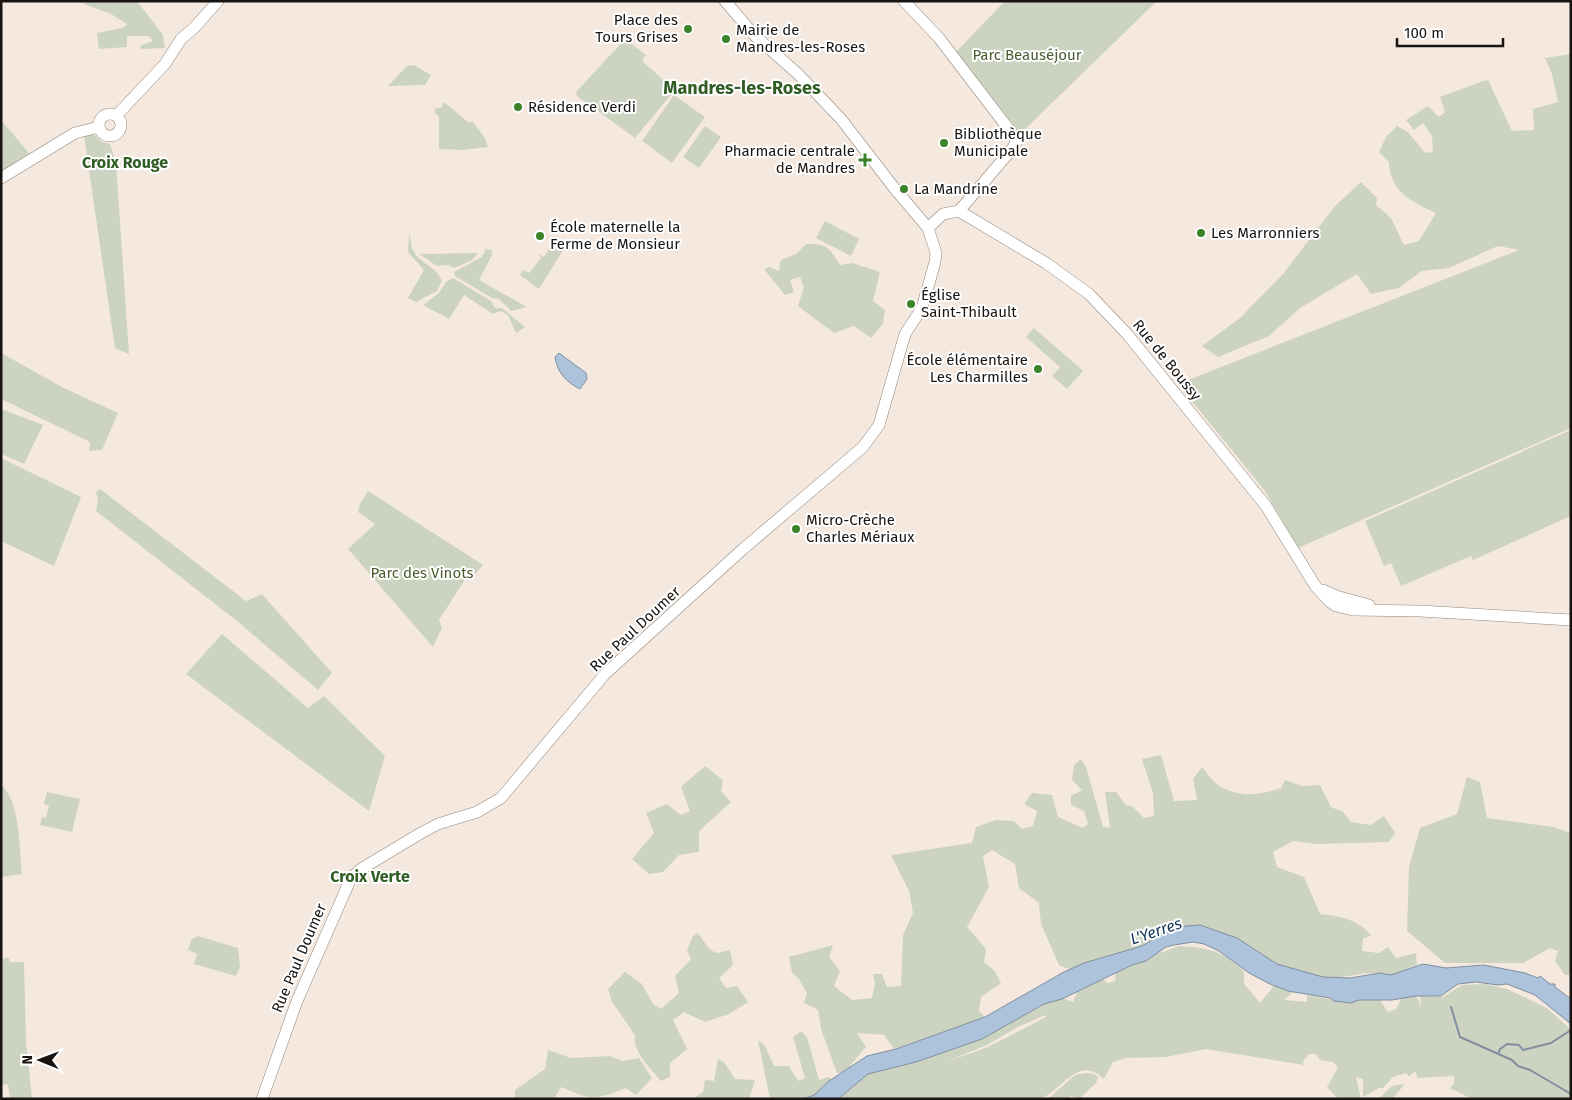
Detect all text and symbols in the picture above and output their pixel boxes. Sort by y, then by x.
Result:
place label: Place des Tours Grises [595,11,678,46]
scale bar [1397,15,1503,47]
place label: Mairie de Mandres-les-Roses [736,21,865,56]
marker: Place des Tours Grises [682,23,694,35]
text: 100 m [1404,24,1444,42]
marker: Mairie de Mandres-les-Roses [720,33,732,45]
park label: Parc Beauséjour [972,46,1082,64]
district label: Mandres-les-Roses [663,77,821,99]
place label: Résidence Verdi [528,98,636,116]
marker: Résidence Verdi [512,101,524,113]
place label: Bibliothèque Municipale [954,125,1042,160]
marker: Bibliothèque Municipale [938,137,950,149]
place label: Pharmacie centrale de Mandres [724,142,855,177]
district label: Croix Rouge [82,153,168,172]
marker: Pharmacie centrale de Mandres [859,154,871,166]
place label: La Mandrine [914,180,998,198]
marker: La Mandrine [898,183,910,195]
place label: École maternelle la Ferme de Monsieur [550,218,680,253]
place label: Les Marronniers [1211,224,1320,242]
marker: Les Marronniers [1195,227,1207,239]
marker: École maternelle la Ferme de Monsieur [534,230,546,242]
place label: Église Saint-Thibault [921,286,1017,321]
marker: Église Saint-Thibault [905,298,917,310]
street label: Rue de Boussy [1129,316,1205,404]
place label: École élémentaire Les Charmilles [906,351,1028,386]
marker: École élémentaire Les Charmilles [1032,363,1044,375]
place label: Micro-Crèche Charles Mériaux [806,511,915,546]
marker: Micro-Crèche Charles Mériaux [790,523,802,535]
park label: Parc des Vinots [370,564,474,582]
street label: Rue Paul Doumer [586,582,684,676]
district label: Croix Verte [330,867,410,886]
street label: Rue Paul Doumer [268,900,330,1015]
water label: L'Yerres [1128,913,1184,949]
north arrow [15,1035,65,1085]
text: N [19,1055,36,1065]

